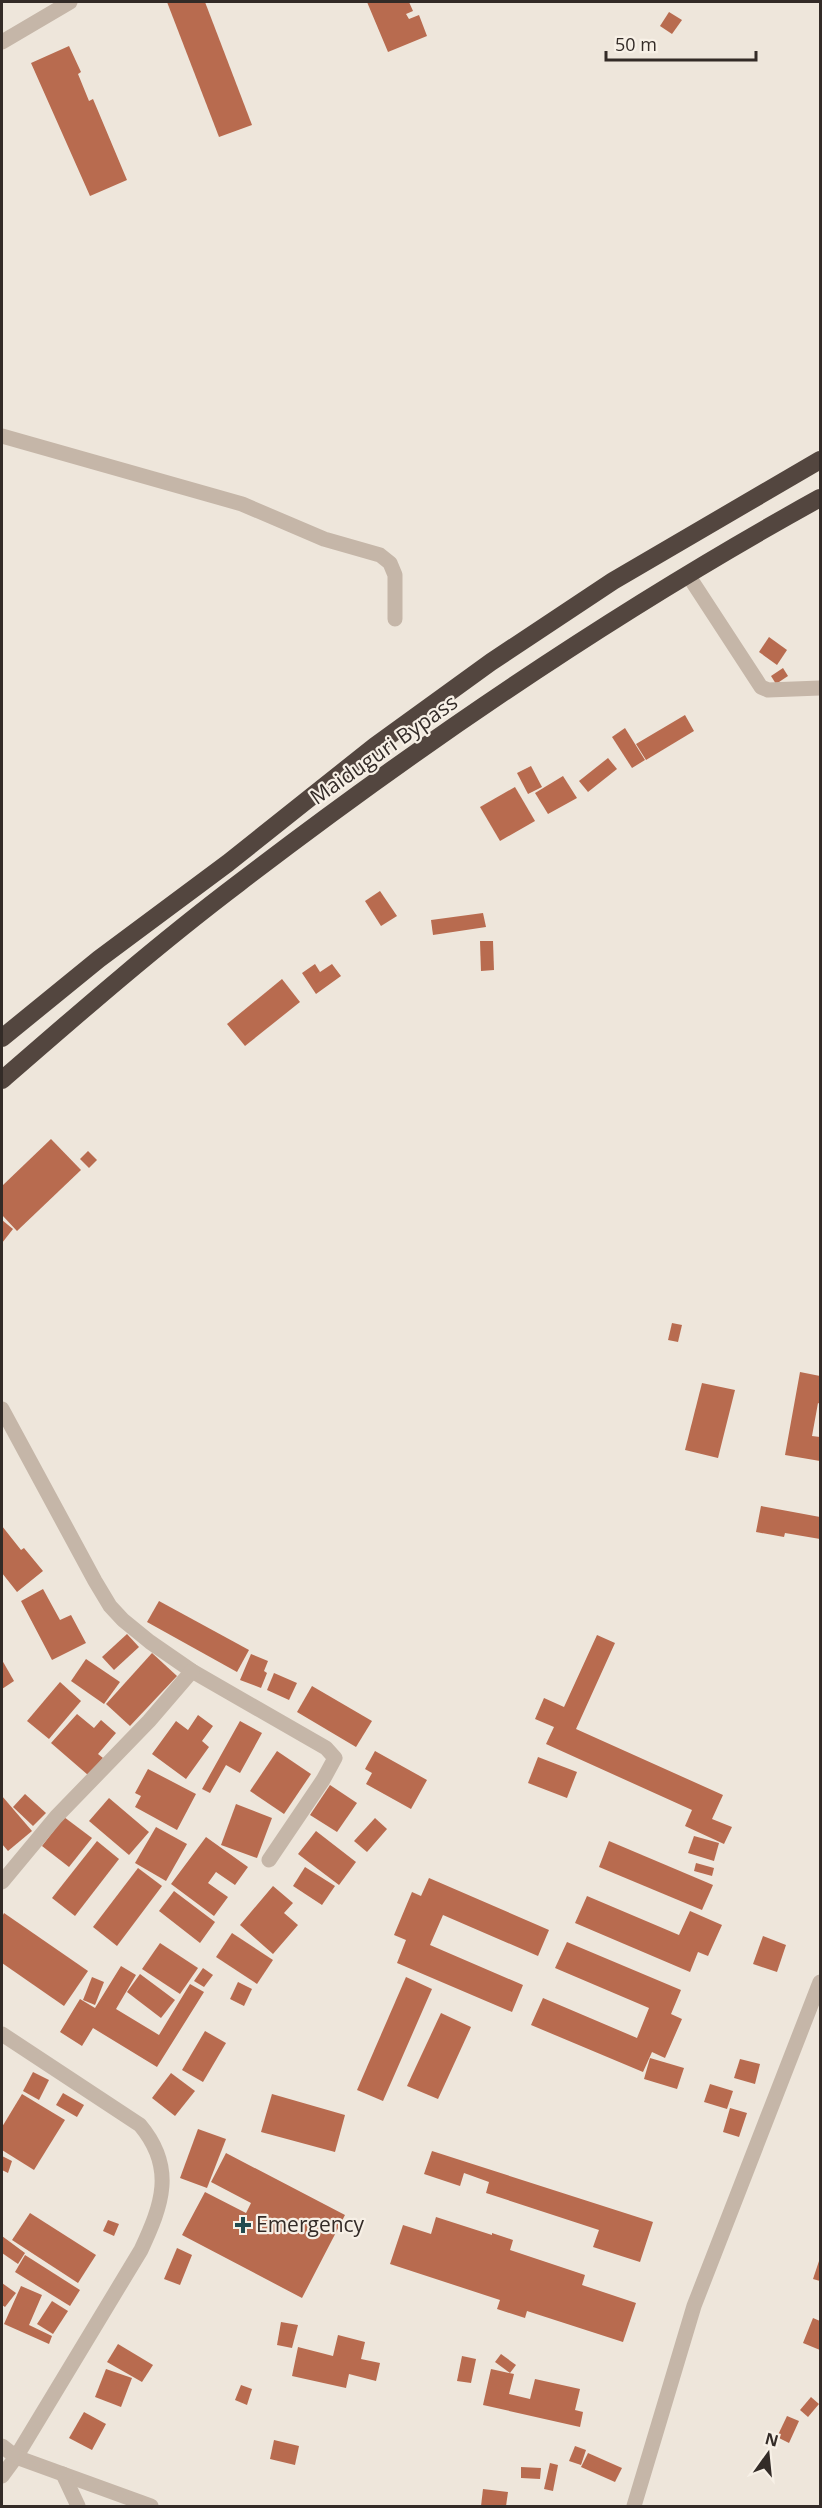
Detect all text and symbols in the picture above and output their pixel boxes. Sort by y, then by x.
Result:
scale bar [606,24,756,62]
text: 50 m [615,32,657,56]
street label: Maiduguri Bypass [304,688,463,811]
place label: Emergency [256,2210,365,2238]
marker: Emergency [234,2216,252,2234]
north arrow [738,2424,798,2484]
text: N [763,2427,781,2452]

